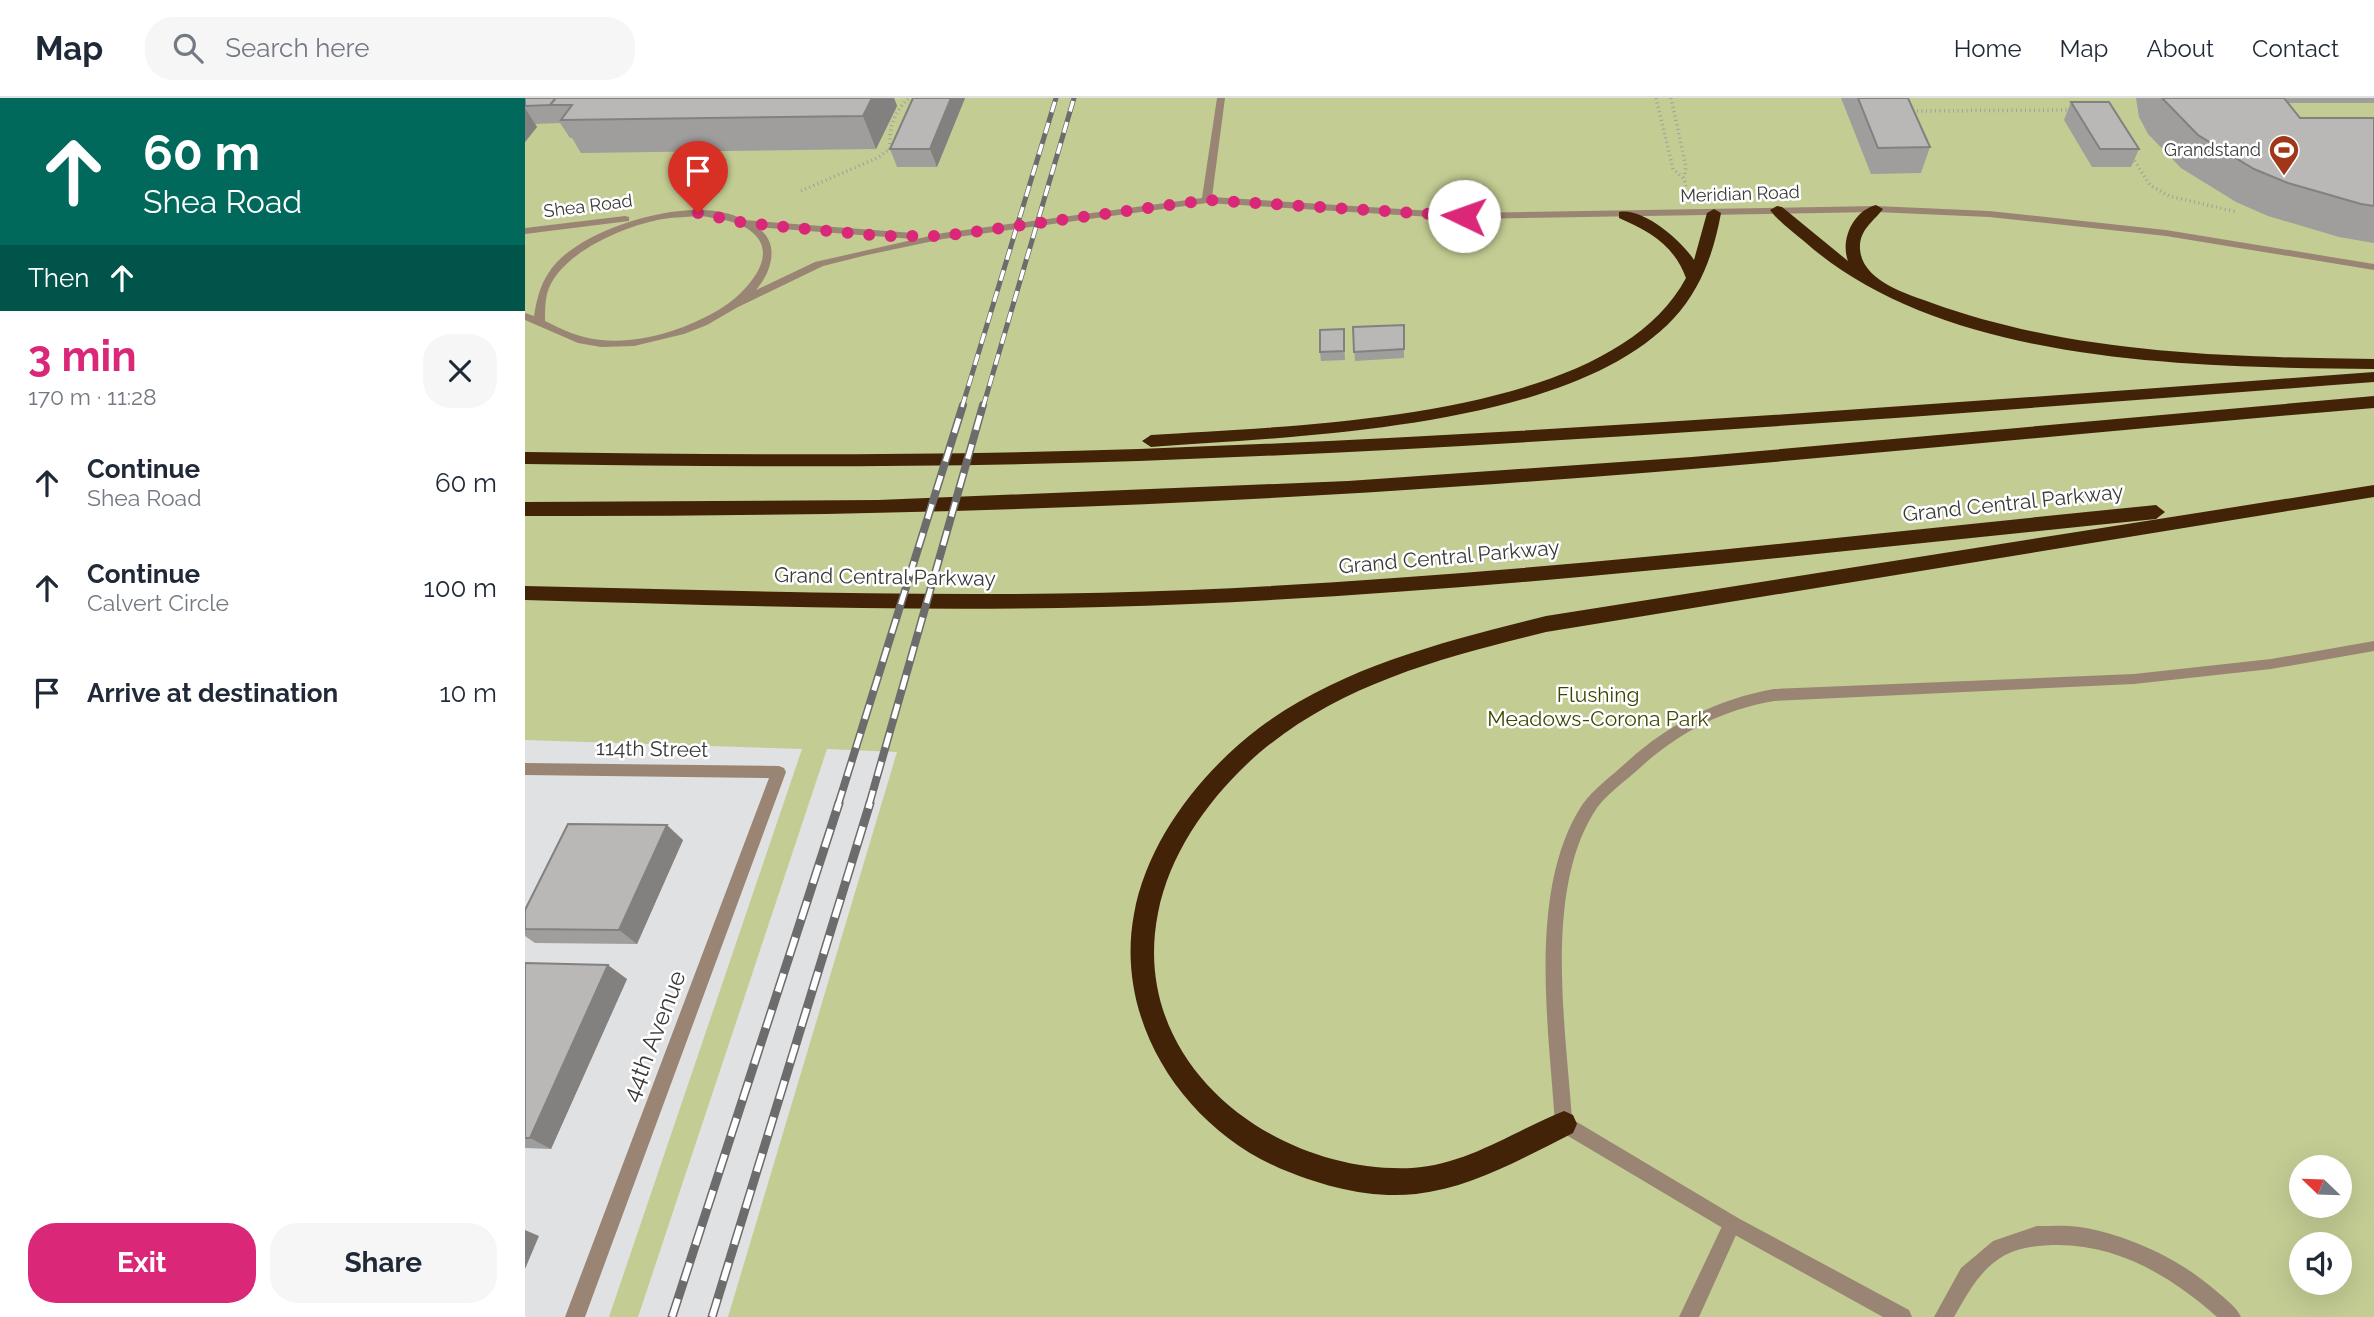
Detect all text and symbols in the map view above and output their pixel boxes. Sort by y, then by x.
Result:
search box [145,17,635,80]
text: Map [35,29,103,68]
icon: search [169,29,207,67]
text: Search here [225,33,370,63]
text: Home [1954,34,2022,63]
text: Map [2060,34,2108,63]
text: About [2146,34,2214,63]
text: Contact [2252,34,2339,63]
text: 60 m [143,124,260,181]
icon: ahead [28,126,119,217]
sports icon: Grandstand [2267,133,2301,177]
place label: Grandstand [2164,139,2261,160]
pin [668,141,728,213]
icon: arrive [679,152,717,190]
position arrow [1427,179,1501,253]
street label: Meridian Road [1680,181,1800,206]
text: Shea Road [143,183,302,220]
street label: Shea Road [542,190,634,221]
icon: ahead [103,259,141,297]
text: Then [28,263,89,293]
text: 3 min [28,332,137,381]
button: close [423,334,497,408]
text: 170 m · 11:28 [28,383,157,410]
text: Continue [87,454,200,484]
icon: ahead [28,464,66,502]
text: 60 m [435,468,497,498]
street label: Grand Central Parkway [1901,478,2125,527]
text: Shea Road [87,484,201,511]
street label: Grand Central Parkway [1337,534,1561,579]
text: Continue [87,559,200,589]
street label: Grand Central Parkway [774,562,996,591]
icon: ahead [28,569,66,607]
text: 100 m [424,573,497,603]
text: Calvert Circle [87,589,229,616]
icon: arrive [28,674,66,712]
text: Arrive at destination [87,678,338,708]
text: 10 m [439,678,497,708]
park label: Flushing Meadows-Corona Park [1487,682,1709,731]
street label: 114th Street [596,735,708,762]
street label: 44th Avenue [615,966,692,1105]
north arrow [2289,1155,2352,1218]
map controls [2289,1155,2352,1295]
button: Exit [28,1223,256,1303]
button: Share [270,1223,497,1303]
button: sound [2289,1232,2352,1295]

